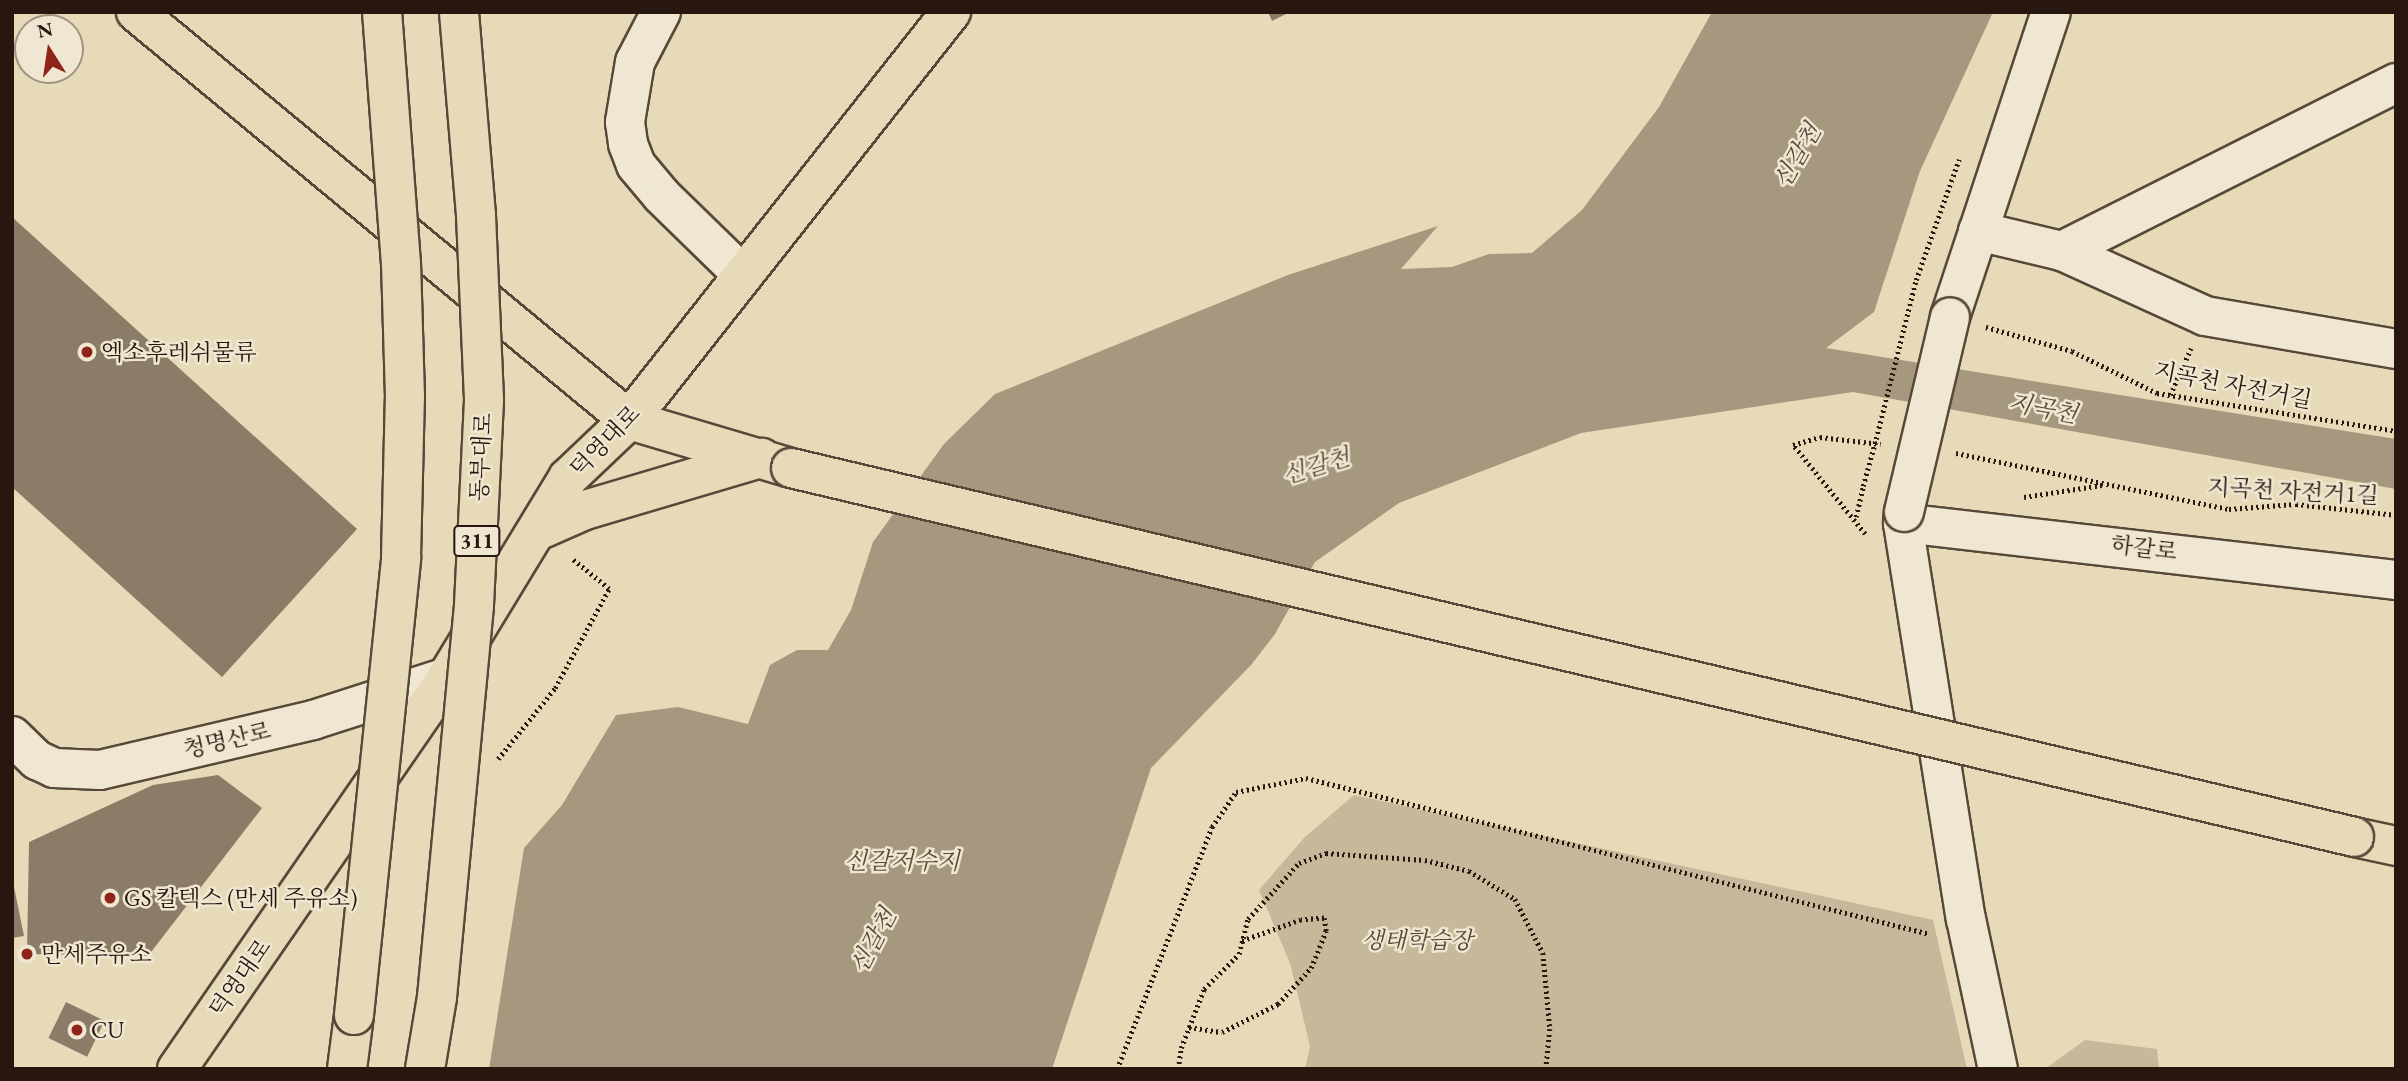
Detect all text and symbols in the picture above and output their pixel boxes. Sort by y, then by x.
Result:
north arrow [14,14,84,84]
text: N [35,16,55,44]
water label: 신갈천 [1767,119,1827,193]
place label: 엑소후레쉬물류 [101,338,257,366]
marker: 엑소후레쉬물류 [79,344,95,360]
street label: 지곡천 자전거길 [2152,356,2314,414]
water label: 지곡천 [2006,387,2080,429]
street label: 덕영대로 [564,399,646,483]
street label: 동부대로 [465,412,497,502]
water label: 신갈천 [1279,442,1353,490]
street label: 지곡천 자전거1길 [2207,473,2379,509]
road number: 311 [452,524,502,558]
street label: 하갈로 [2109,530,2179,566]
street label: 청명산로 [181,717,273,763]
water label: 신갈저수지 [844,847,960,875]
place label: GS 칼텍스 (만세 주유소) [124,884,357,912]
marker: GS 칼텍스 (만세 주유소) [102,890,118,906]
water label: 신갈천 [844,904,902,978]
park label: 생태학습장 [1361,926,1473,954]
street label: 덕영대로 [203,934,277,1022]
place label: 만세주유소 [41,940,152,968]
marker: 만세주유소 [19,946,35,962]
place label: CU [91,1016,124,1044]
marker: CU [69,1022,85,1038]

